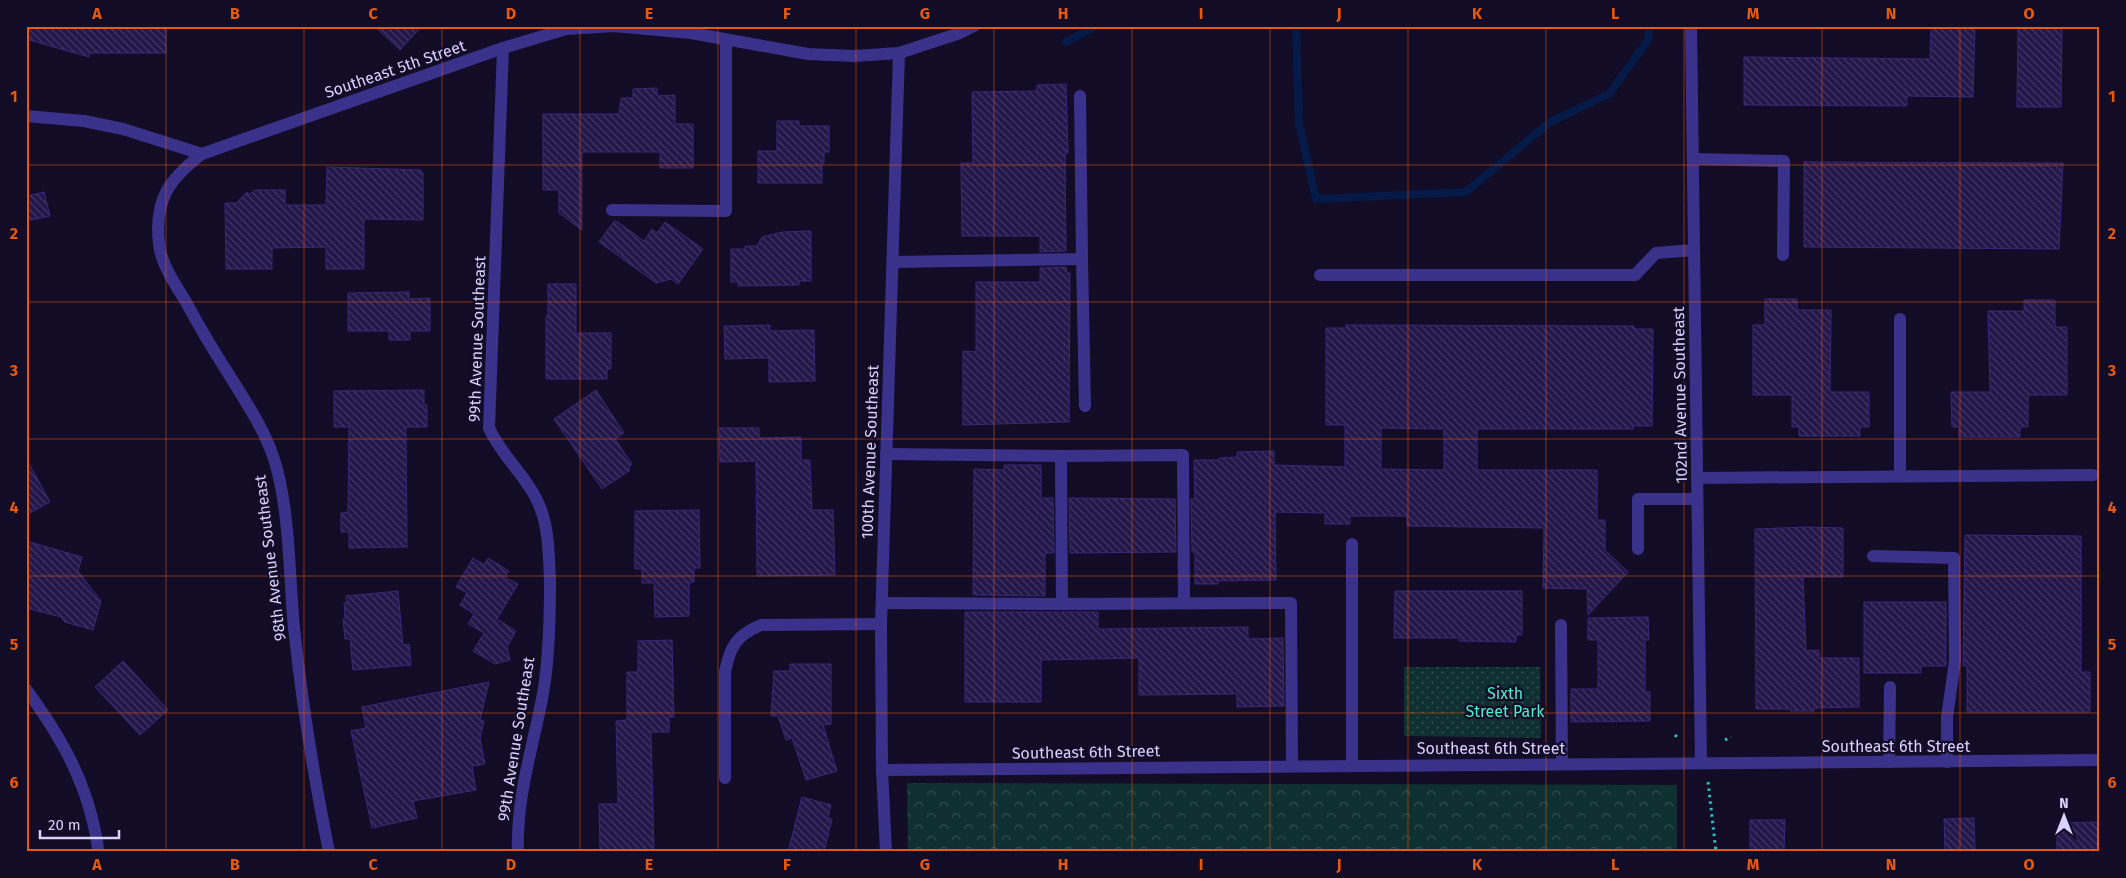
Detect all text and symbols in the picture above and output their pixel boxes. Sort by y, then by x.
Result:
text: A [91,4,102,23]
text: B [230,4,240,23]
text: C [368,4,378,23]
text: D [506,4,516,23]
text: E [645,4,653,23]
text: F [783,4,791,23]
text: G [920,4,930,23]
text: H [1058,4,1068,23]
text: I [1199,4,1203,23]
text: J [1335,4,1342,23]
text: K [1472,4,1483,23]
text: L [1611,4,1619,23]
text: M [1747,4,1760,23]
text: N [1886,4,1896,23]
text: O [2023,4,2035,23]
street label: Southeast 5th Street [322,36,468,102]
text: 1 [10,87,18,106]
text: 1 [2108,87,2116,106]
text: 2 [10,224,18,243]
text: 2 [2108,224,2116,243]
street label: 99th Avenue Southeast [465,255,489,422]
street label: 102nd Avenue Southeast [1669,306,1691,484]
text: 3 [9,361,18,380]
text: 3 [2107,361,2116,380]
street label: 100th Avenue Southeast [857,364,883,539]
street label: 98th Avenue Southeast [250,474,290,642]
text: 4 [9,498,19,517]
text: 4 [2107,498,2117,517]
text: 5 [10,635,19,654]
text: 5 [2108,635,2117,654]
street label: 99th Avenue Southeast [494,655,538,823]
park label: Sixth Street Park [1465,684,1545,721]
street label: Southeast 6th Street [1822,737,1970,756]
street label: Southeast 6th Street [1417,739,1565,758]
street label: Southeast 6th Street [1012,741,1161,763]
text: 6 [9,773,19,792]
text: 6 [2107,773,2117,792]
north arrow [2038,790,2088,840]
text: N [2059,795,2069,812]
scale bar [40,808,119,840]
text: 20 m [48,816,81,834]
text: A [91,855,102,874]
text: B [230,855,240,874]
text: C [368,855,378,874]
text: D [506,855,516,874]
text: E [645,855,653,874]
text: F [783,855,791,874]
text: G [920,855,930,874]
text: H [1058,855,1068,874]
text: I [1199,855,1203,874]
text: J [1335,855,1342,874]
text: K [1472,855,1483,874]
text: L [1611,855,1619,874]
text: M [1747,855,1760,874]
text: N [1886,855,1896,874]
text: O [2023,855,2035,874]

